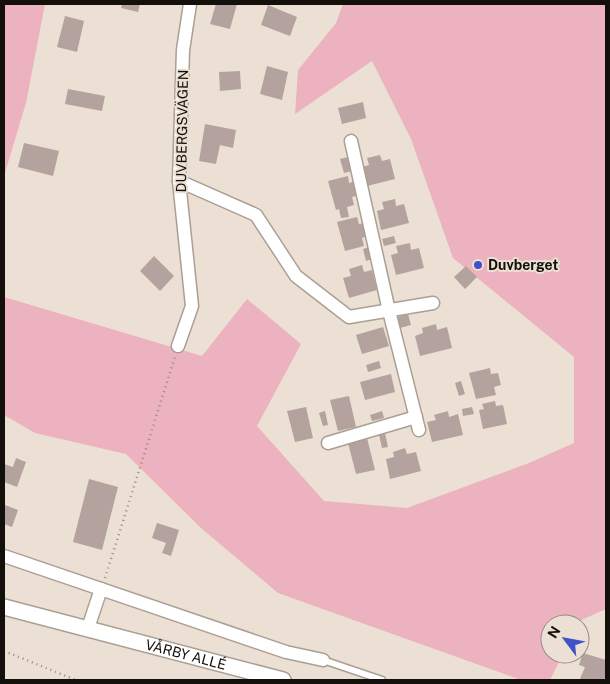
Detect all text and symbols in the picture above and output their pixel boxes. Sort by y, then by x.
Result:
street label: DUVBERGSVÄGEN [171,69,191,192]
place label: Duvberget [488,257,558,273]
marker: Duvberget [472,259,484,271]
north arrow [540,614,590,664]
text: N [544,623,564,641]
street label: VÅRBY ALLÉ [144,636,228,673]

